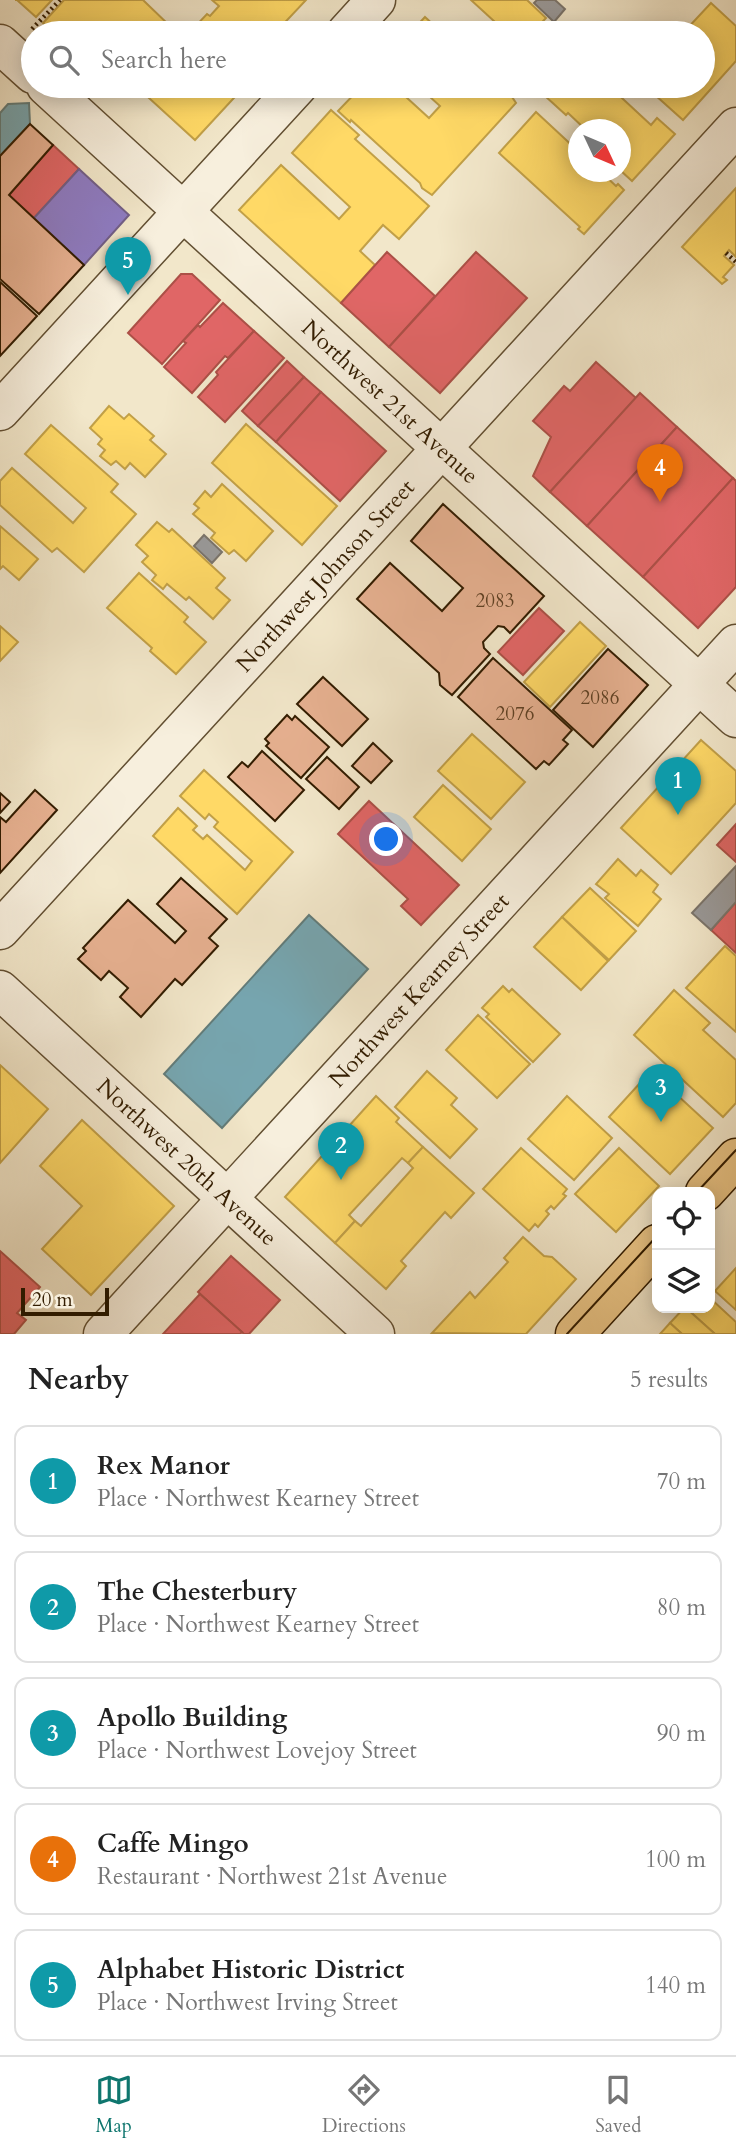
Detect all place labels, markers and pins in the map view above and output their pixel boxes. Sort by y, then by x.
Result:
pin: 5 [105,237,151,295]
pin: 4 [637,444,683,502]
pin: 1 [655,757,701,815]
pin: 3 [638,1064,684,1122]
pin: 2 [318,1122,364,1180]

